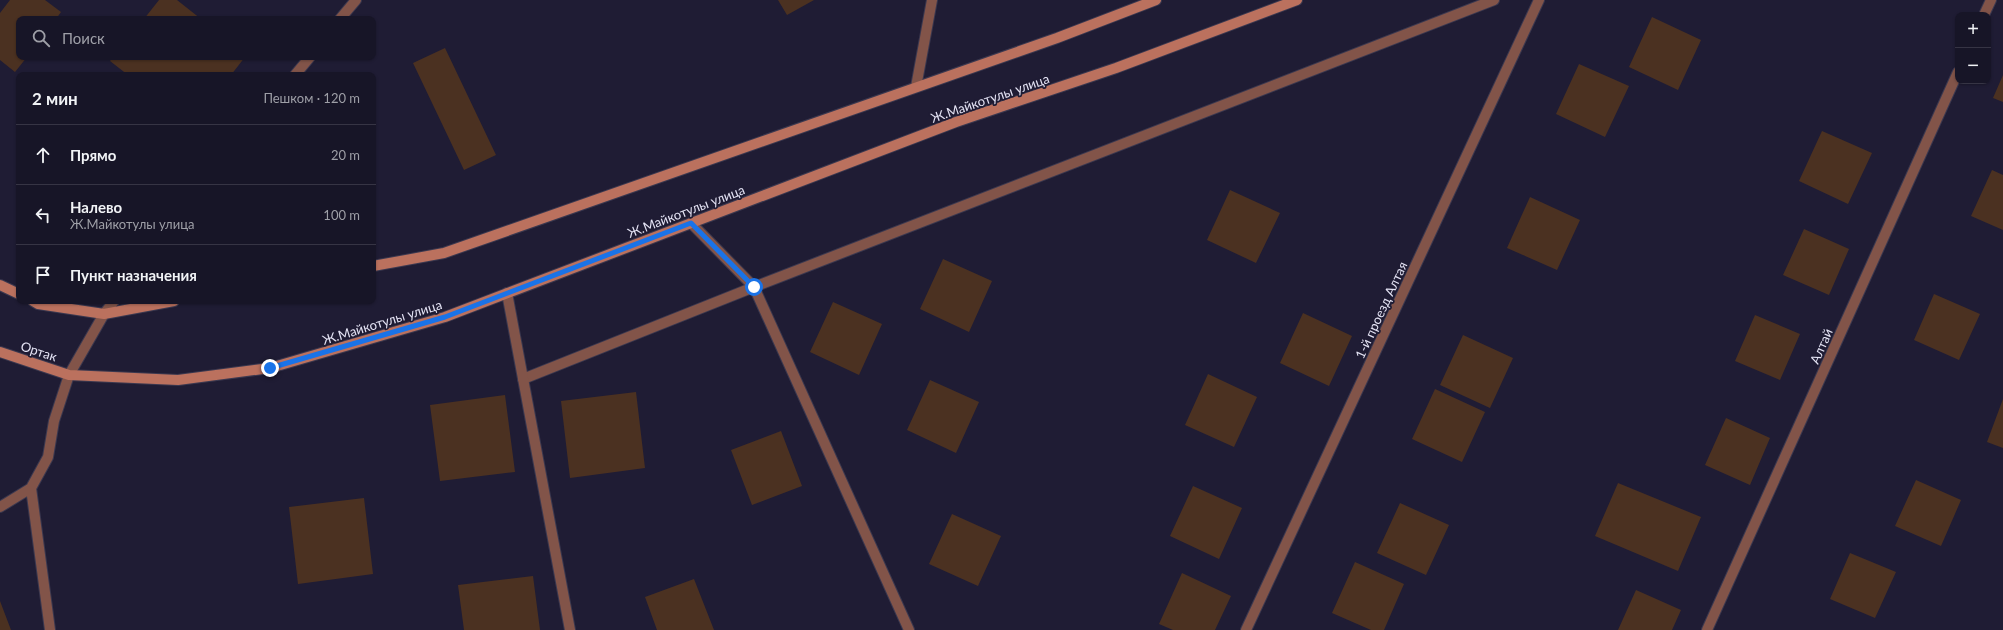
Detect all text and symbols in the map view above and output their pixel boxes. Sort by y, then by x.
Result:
map controls [1955,12,1991,84]
button: + [1955,12,1991,48]
search box [16,16,376,60]
icon: search [30,27,52,49]
text: Поиск [62,29,105,47]
button: − [1955,48,1991,84]
street label: Ж.Майкотулы улица [929,70,1051,126]
text: 2 мин [32,88,78,109]
text: Пешком · 120 m [263,90,360,106]
icon: ahead [32,144,54,166]
text: Прямо [70,146,116,164]
text: 20 m [331,147,360,163]
street label: Ж.Майкотулы улица [625,181,747,241]
text: Налево [70,198,122,216]
icon: left [32,204,54,226]
text: 100 m [323,207,360,223]
text: Ж.Майкотулы улица [70,216,194,232]
street label: 1-й проезд Алтая [1352,259,1410,361]
icon: arrive [32,264,54,286]
text: Пункт назначения [70,266,197,284]
route start [745,278,763,296]
street label: Ж.Майкотулы улица [320,296,444,348]
street label: Алтай [1806,326,1836,366]
street label: Ортак [19,338,59,364]
route end [261,359,279,377]

